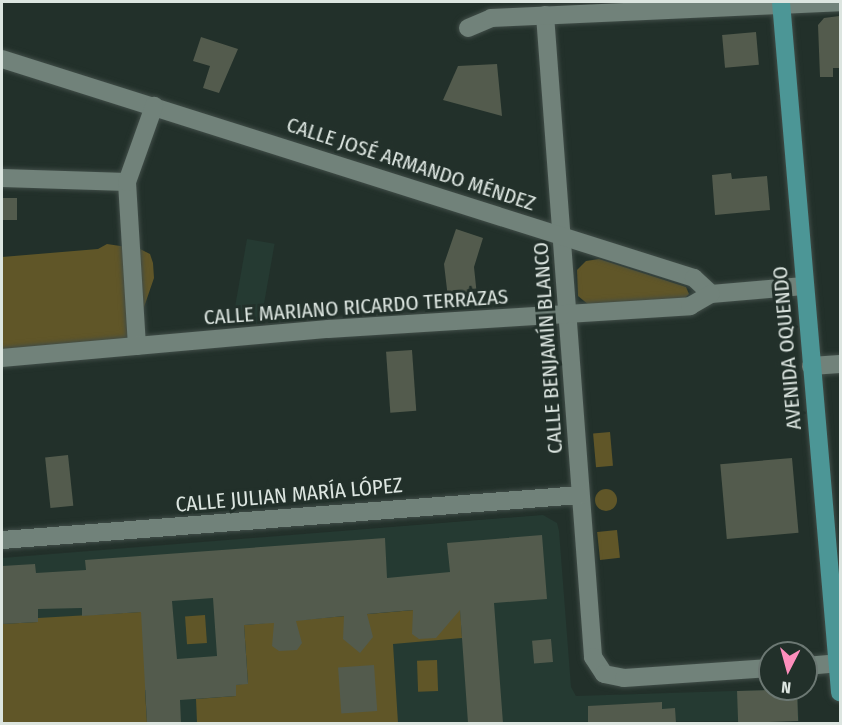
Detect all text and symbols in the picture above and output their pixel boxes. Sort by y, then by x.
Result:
street label: CALLE JOSÉ ARMANDO MÉNDEZ [283,112,539,216]
street label: CALLE BENJAMÍN BLANCO [528,241,568,455]
street label: AVENIDA OQUENDO [767,265,807,431]
street label: CALLE MARIANO RICARDO TERRAZAS [203,284,509,330]
street label: CALLE JULIAN MARÍA LÓPEZ [174,473,404,517]
north arrow [758,641,818,701]
text: N [781,677,792,697]

